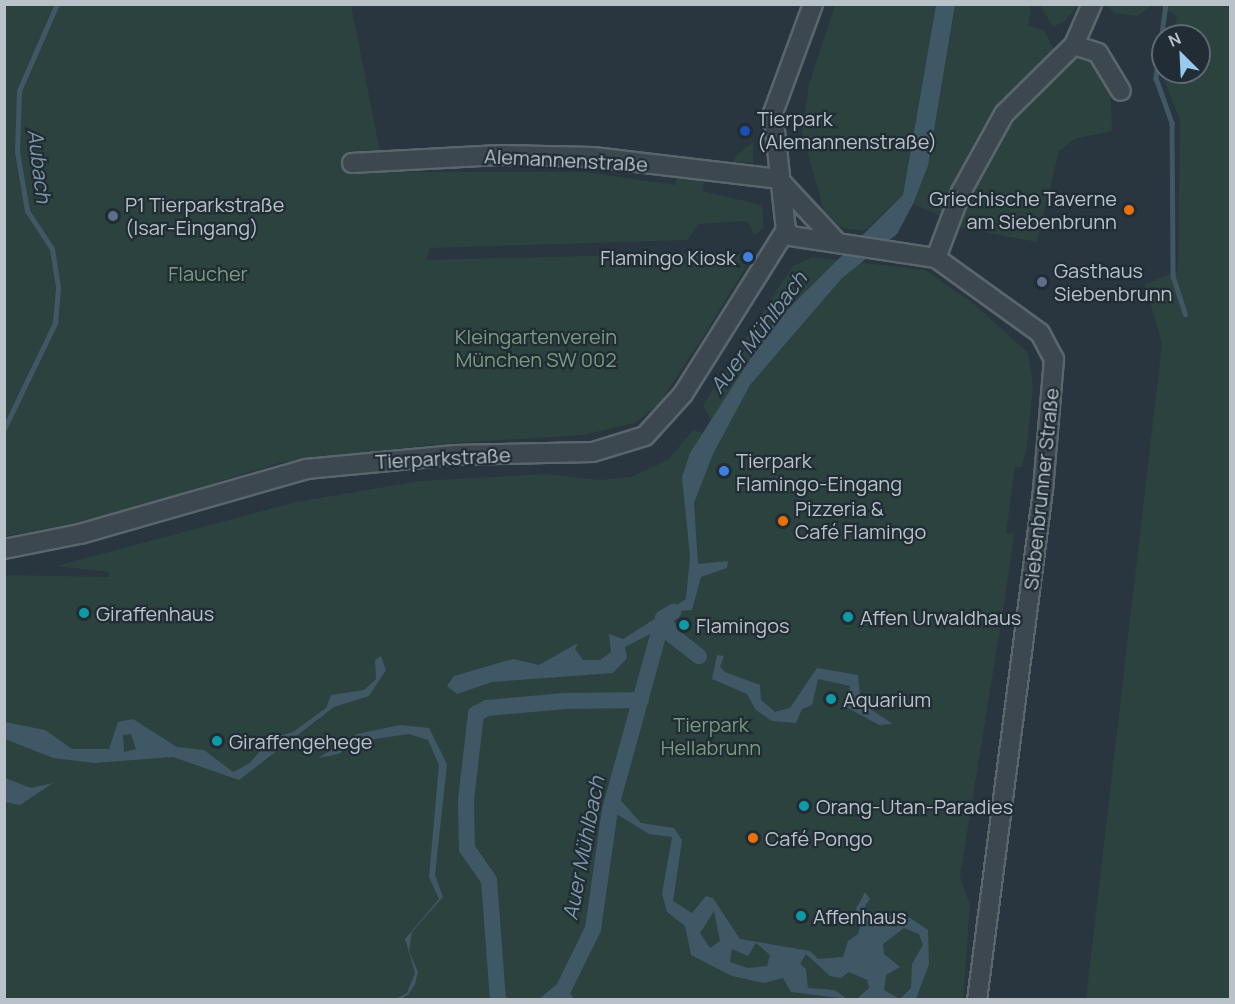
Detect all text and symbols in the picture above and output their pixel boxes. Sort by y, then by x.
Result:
north arrow [1151,24,1211,84]
text: N [1165,27,1184,52]
place label: Tierpark (Alemannenstraße) [757,107,937,154]
marker: Tierpark (Alemannenstraße) [738,124,752,138]
water label: Aubach [23,128,57,204]
street label: Alemannenstraße [484,144,648,176]
place label: Griechische Taverne am Siebenbrunn [929,186,1117,233]
place label: P1 Tierparkstraße (Isar-Eingang) [125,192,284,239]
marker: Griechische Taverne am Siebenbrunn [1122,203,1136,217]
marker: P1 Tierparkstraße (Isar-Eingang) [106,209,120,223]
place label: Flamingo Kiosk [600,245,736,269]
marker: Flamingo Kiosk [741,250,755,264]
place label: Gasthaus Siebenbrunn [1054,258,1172,305]
park label: Flaucher [168,261,248,285]
water label: Auer Mühlbach [704,266,812,398]
marker: Gasthaus Siebenbrunn [1035,275,1049,289]
park label: Kleingartenverein München SW 002 [455,324,617,371]
street label: Siebenbrunner Straße [1018,387,1064,591]
street label: Tierparkstraße [375,442,511,474]
place label: Tierpark Flamingo-Eingang [736,448,902,495]
marker: Tierpark Flamingo-Eingang [717,464,731,478]
place label: Pizzeria & Café Flamingo [795,497,926,544]
marker: Pizzeria & Café Flamingo [776,514,790,528]
place label: Giraffenhaus [96,601,214,625]
place label: Affen Urwaldhaus [860,605,1021,629]
marker: Giraffenhaus [77,606,91,620]
marker: Affen Urwaldhaus [841,610,855,624]
place label: Flamingos [696,613,789,637]
marker: Flamingos [677,618,691,632]
place label: Aquarium [843,687,931,711]
marker: Aquarium [824,692,838,706]
park label: Tierpark Hellabrunn [661,712,761,759]
place label: Giraffengehege [229,729,372,753]
marker: Giraffengehege [210,734,224,748]
water label: Auer Mühlbach [557,774,609,922]
place label: Orang-Utan-Paradies [816,794,1013,818]
marker: Orang-Utan-Paradies [797,799,811,813]
place label: Café Pongo [765,826,873,850]
marker: Café Pongo [746,831,760,845]
place label: Affenhaus [813,904,907,928]
marker: Affenhaus [794,909,808,923]

